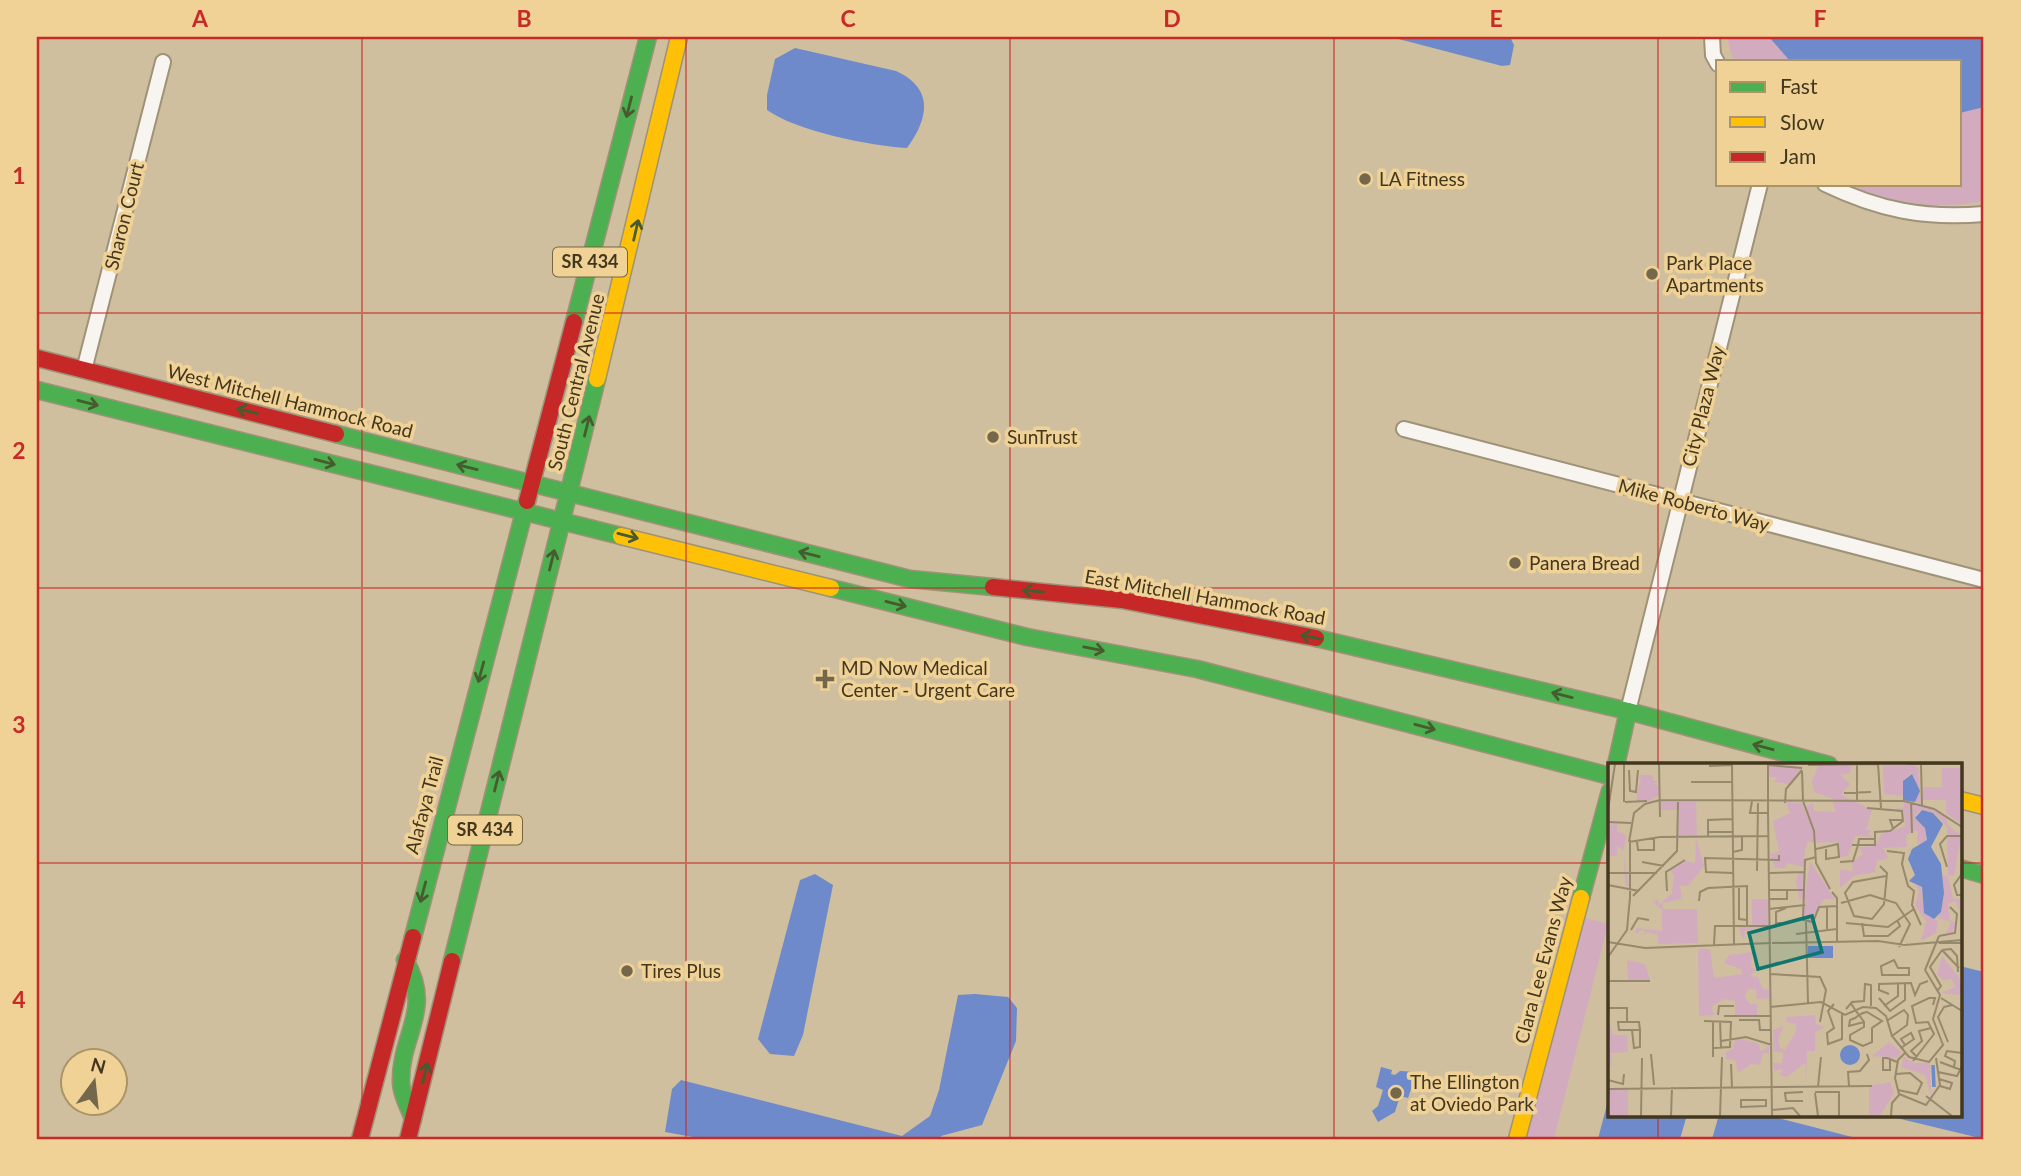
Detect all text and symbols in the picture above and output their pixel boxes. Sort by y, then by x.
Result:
text: A [191,4,209,32]
text: B [516,4,532,32]
text: C [840,4,856,32]
text: D [1163,4,1181,32]
text: E [1489,4,1503,32]
text: F [1813,4,1827,32]
legend [1716,60,1962,186]
text: Fast [1780,73,1818,98]
one-way arrow [622,95,635,118]
text: Slow [1780,109,1825,134]
text: Jam [1780,143,1816,168]
street label: Sharon Court [99,159,148,272]
text: 1 [12,161,26,189]
place label: LA Fitness [1379,167,1465,190]
marker: LA Fitness [1357,171,1373,187]
one-way arrow [630,219,643,241]
road number: SR 434 [553,248,627,276]
place label: Park Place Apartments [1666,251,1764,296]
marker: Park Place Apartments [1644,266,1660,282]
street label: South Central Avenue [542,291,609,473]
street label: City Plaza Way [1676,343,1729,469]
street label: West Mitchell Hammock Road [165,359,415,442]
one-way arrow [76,397,99,410]
one-way arrow [236,404,258,417]
one-way arrow [581,415,594,438]
place label: SunTrust [1007,425,1078,448]
marker: SunTrust [985,429,1001,445]
text: 2 [12,436,26,464]
one-way arrow [313,456,336,469]
one-way arrow [456,460,479,473]
street label: Mike Roberto Way [1616,473,1772,536]
one-way arrow [616,530,639,543]
one-way arrow [798,547,821,560]
one-way arrow [546,549,559,572]
place label: Panera Bread [1529,551,1640,574]
marker: Panera Bread [1507,555,1523,571]
street label: East Mitchell Hammock Road [1083,564,1327,629]
one-way arrow [1022,584,1045,597]
one-way arrow [885,598,907,611]
one-way arrow [1300,630,1323,643]
one-way arrow [1082,643,1105,656]
place label: MD Now Medical Center - Urgent Care [841,656,1015,701]
one-way arrow [473,661,486,683]
marker: MD Now Medical Center - Urgent Care [815,669,835,689]
one-way arrow [1551,688,1574,701]
text: 3 [12,710,26,738]
one-way arrow [1413,721,1436,734]
one-way arrow [1752,740,1775,753]
street label: Alafaya Trail [399,754,448,856]
inset map [1608,763,1962,1116]
one-way arrow [491,770,504,793]
road number: SR 434 [448,816,522,844]
street label: Clara Lee Evans Way [1509,873,1576,1046]
one-way arrow [416,880,429,903]
place label: Tires Plus [641,959,721,982]
marker: Tires Plus [619,963,635,979]
text: 4 [12,985,26,1013]
north arrow [60,1046,130,1116]
text: N [88,1052,109,1078]
one-way arrow [419,1062,432,1085]
place label: The Ellington at Oviedo Park [1410,1070,1534,1115]
marker: The Ellington at Oviedo Park [1388,1085,1404,1101]

